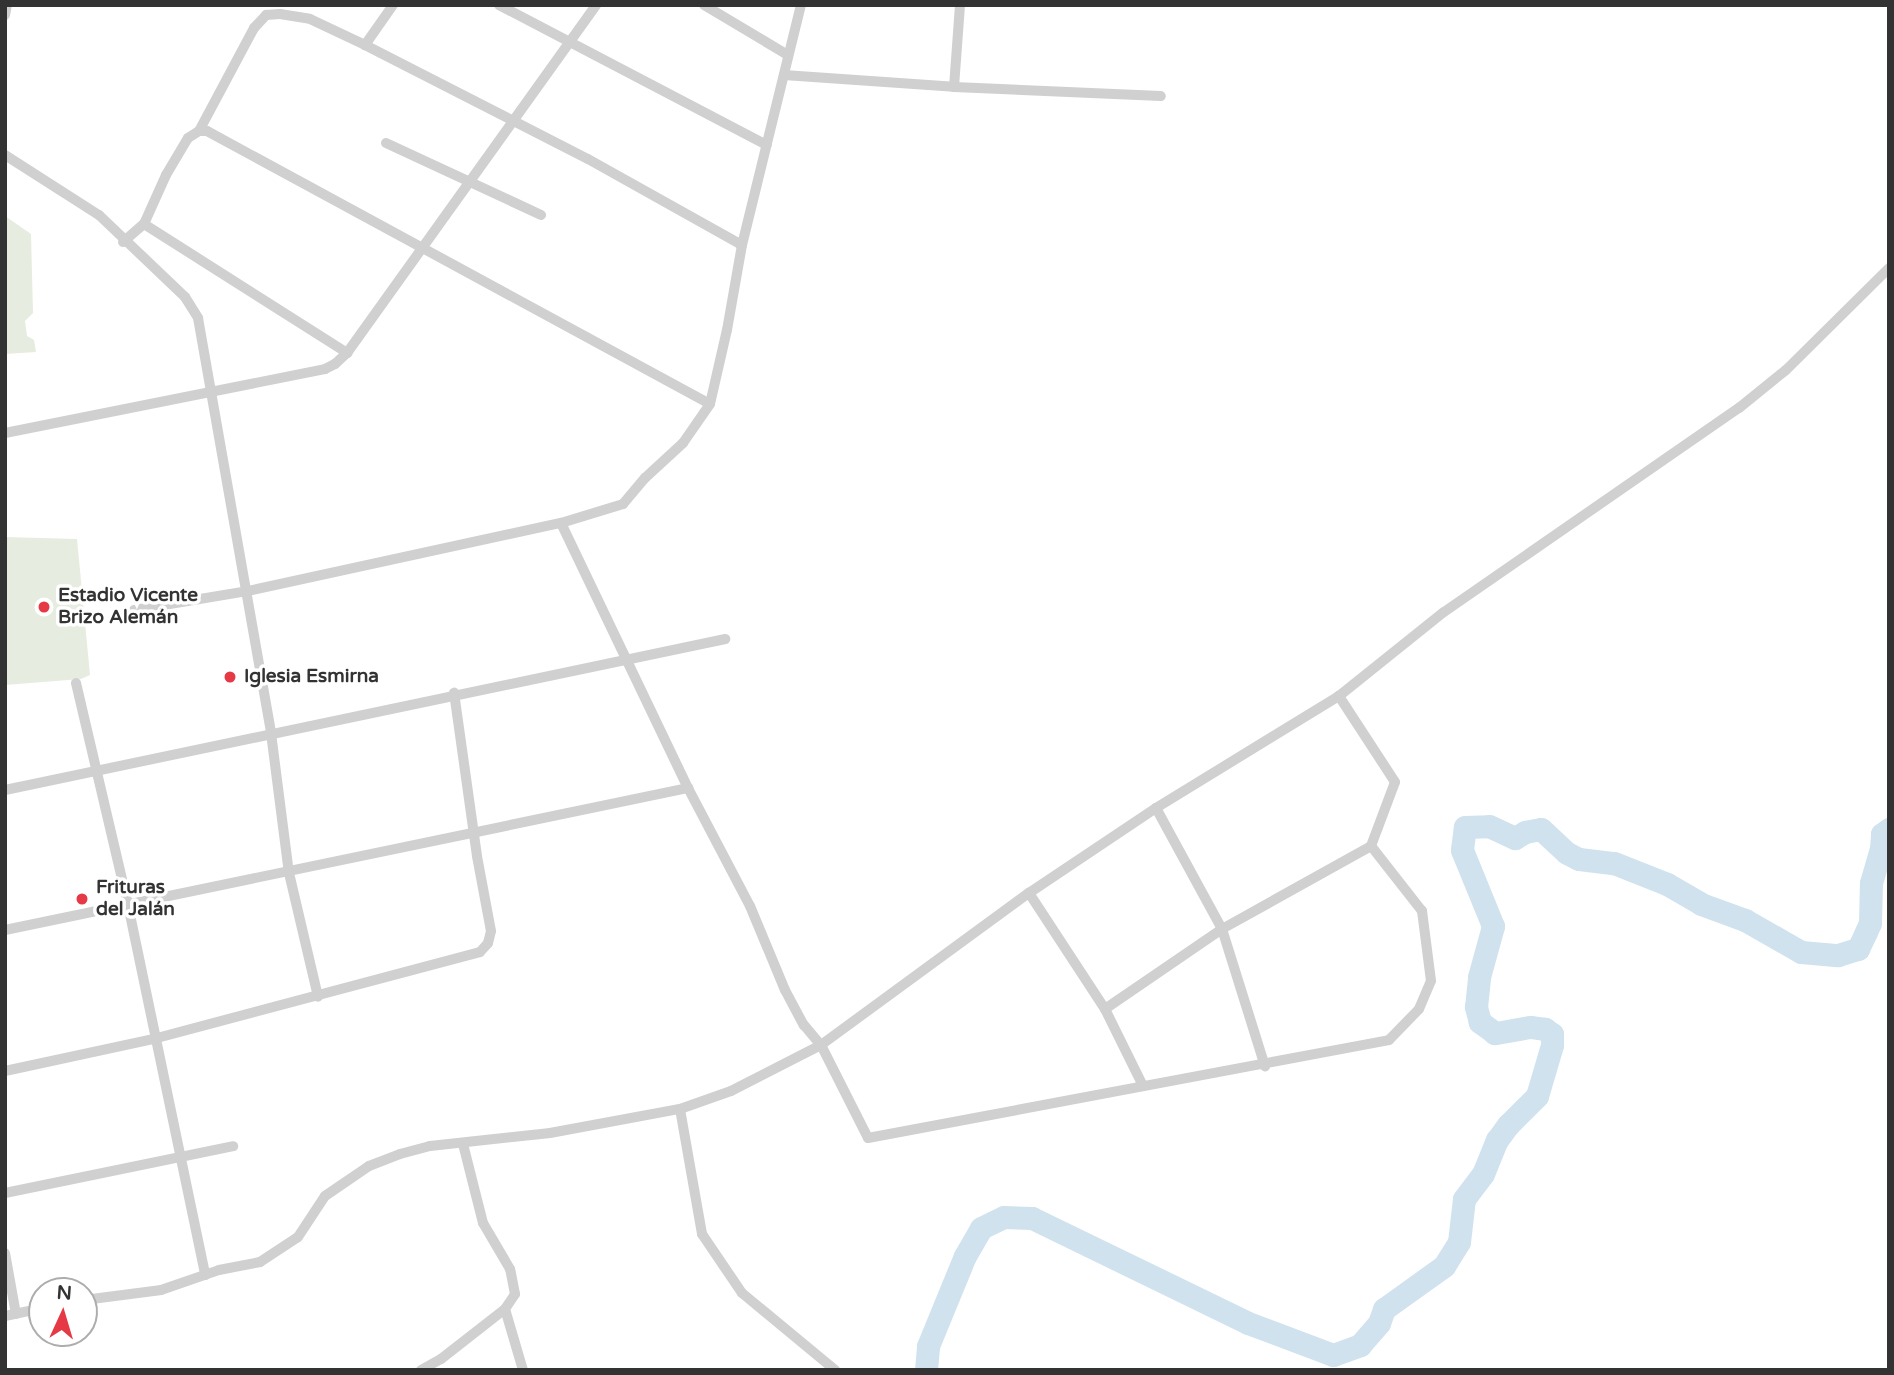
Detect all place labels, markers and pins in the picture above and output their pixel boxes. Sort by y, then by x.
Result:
place label: Estadio Vicente Brizo Alemán [58,585,198,629]
marker: Estadio Vicente Brizo Alemán [36,599,52,615]
place label: Iglesia Esmirna [244,666,379,688]
marker: Iglesia Esmirna [222,669,238,685]
place label: Frituras del Jalán [96,877,175,921]
marker: Frituras del Jalán [74,891,90,907]

